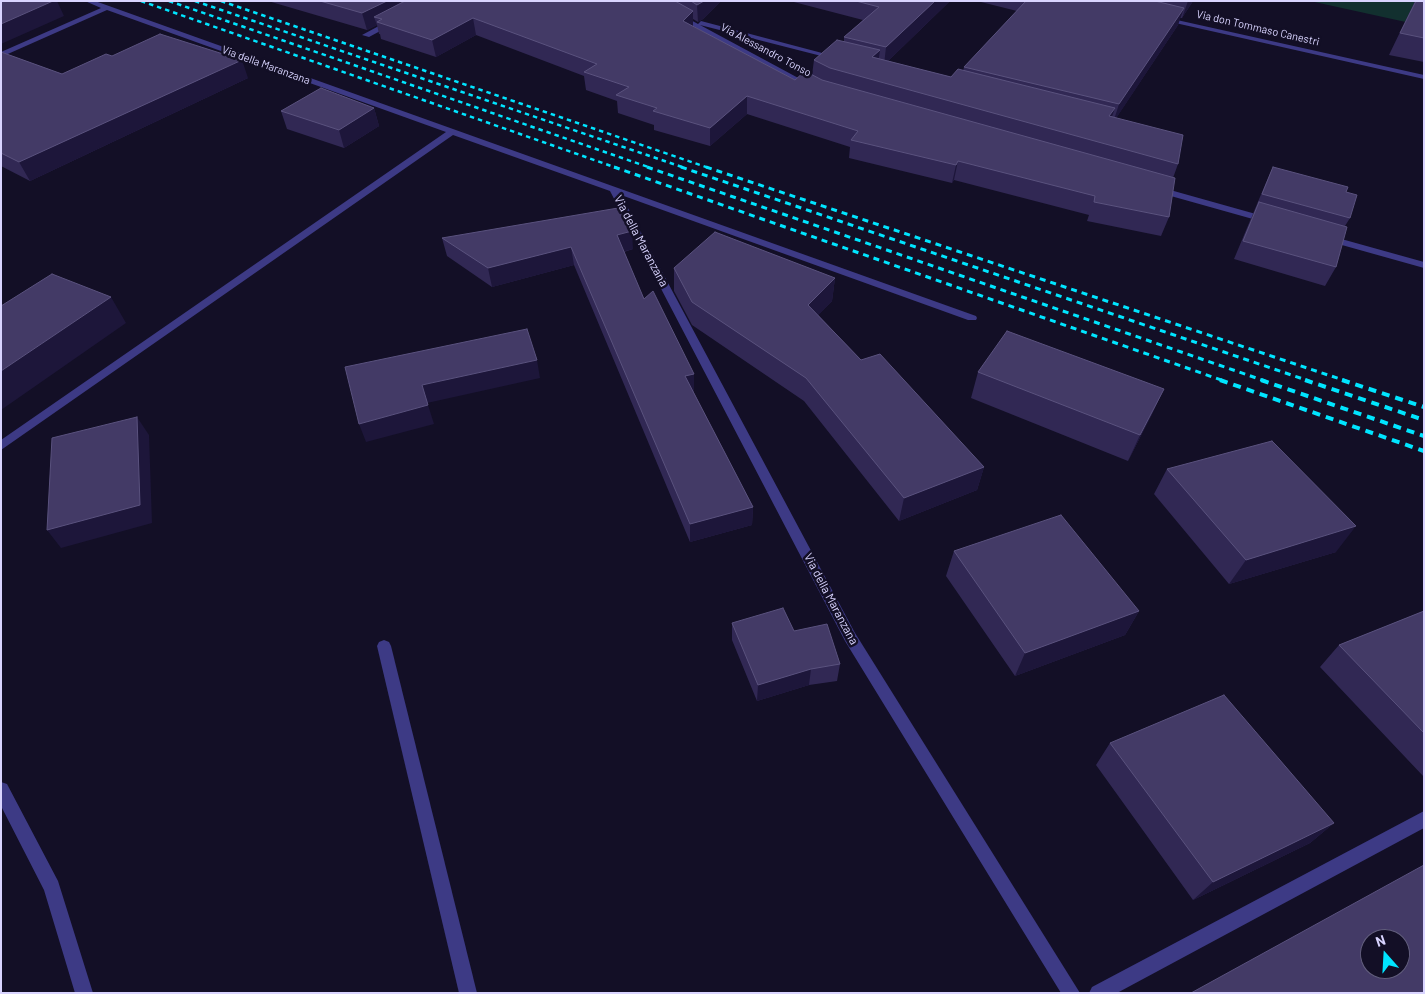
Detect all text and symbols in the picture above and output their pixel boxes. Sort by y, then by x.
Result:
street label: Via don Tommaso Canestri [1195,7,1321,49]
street label: Via Alessandro Tonso [718,21,814,79]
street label: Via della Maranzana [220,43,312,87]
street label: Via della Maranzana [611,193,671,289]
street label: Via della Maranzana [801,551,861,647]
north arrow [1360,929,1410,979]
text: N [1373,931,1387,950]

